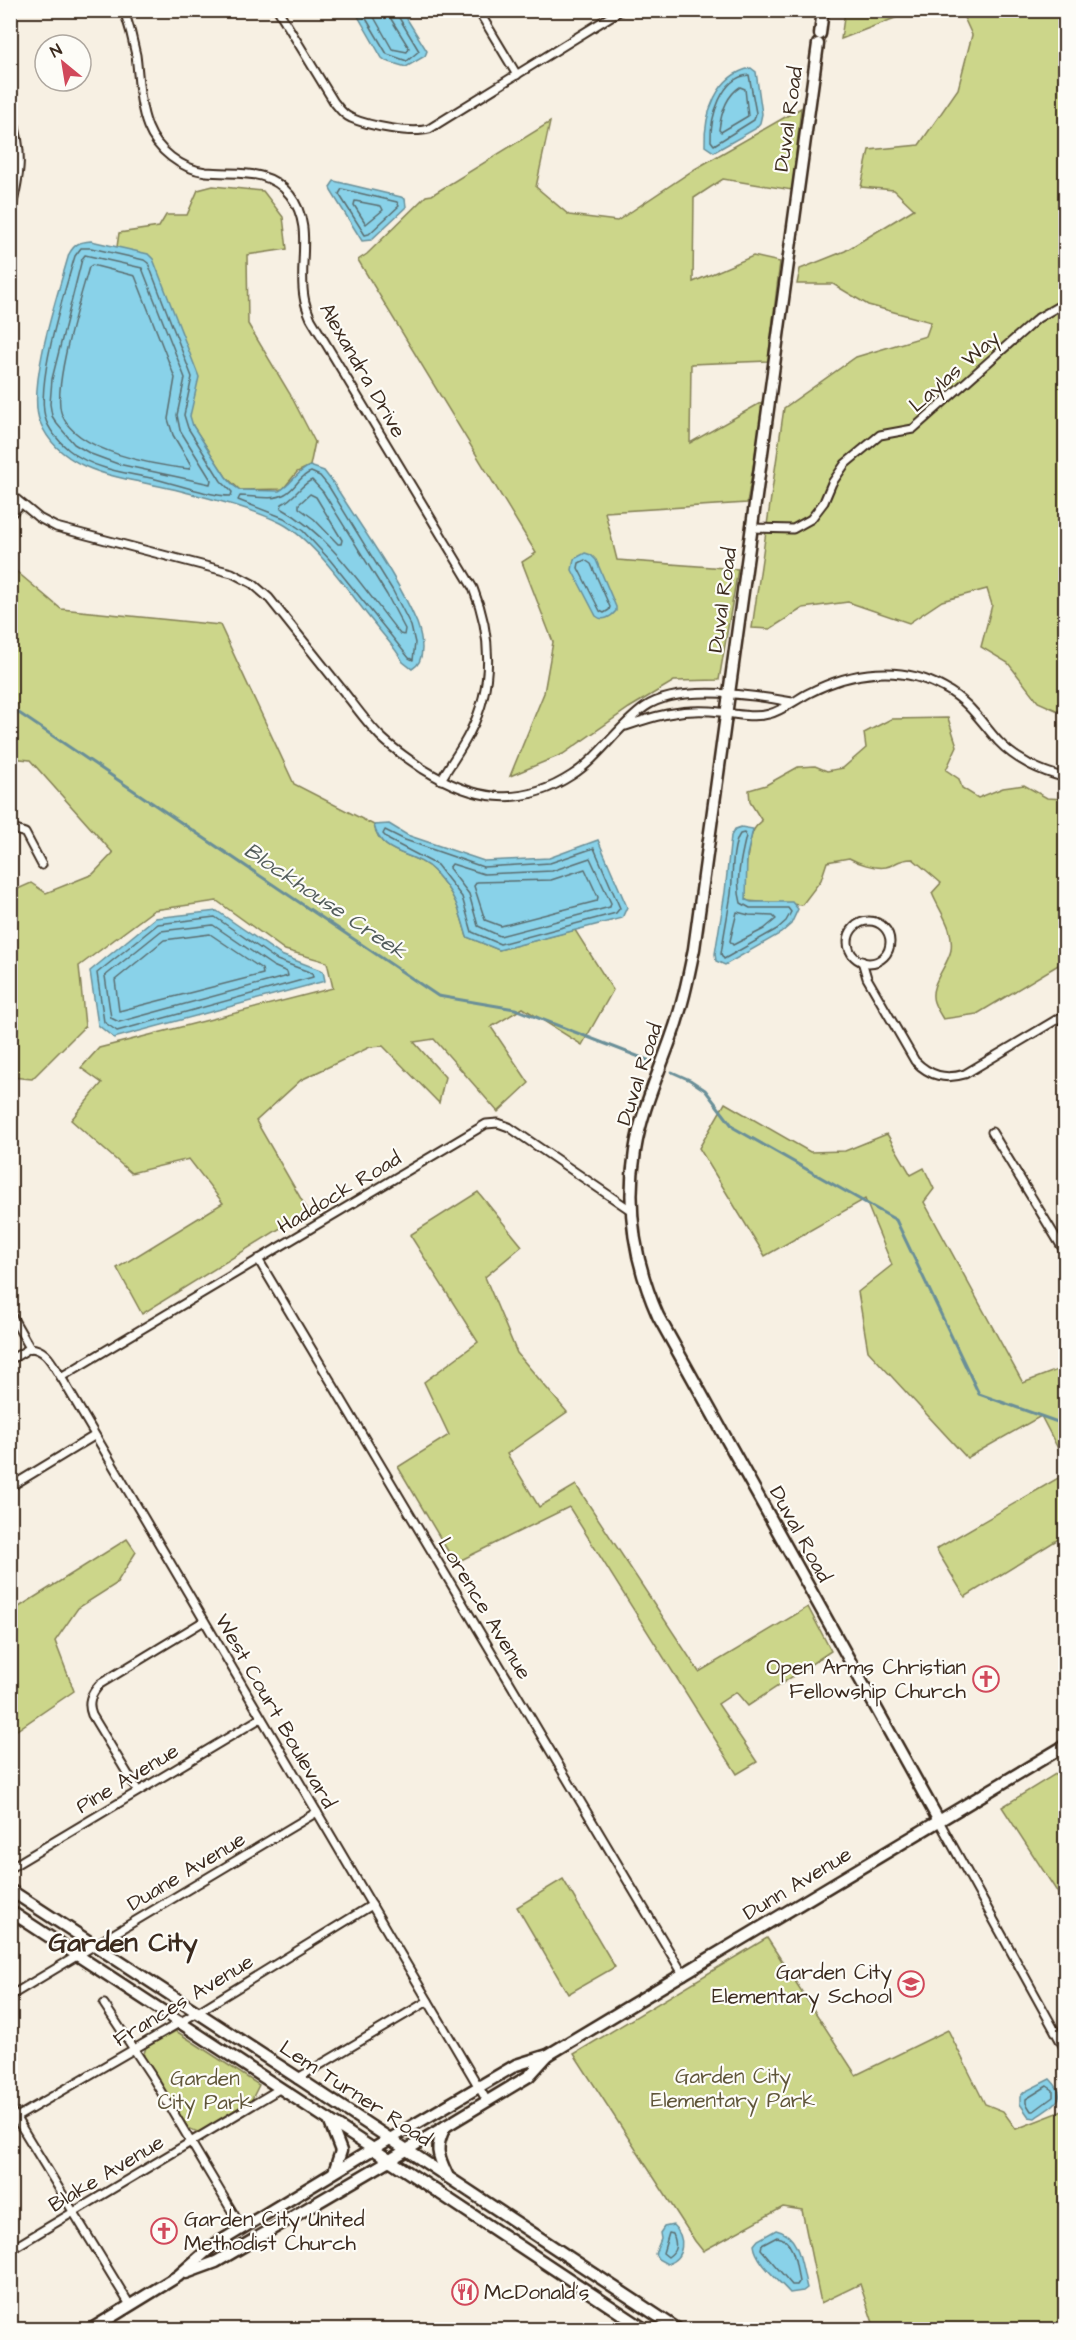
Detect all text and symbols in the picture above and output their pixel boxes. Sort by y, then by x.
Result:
north arrow [33,33,93,93]
text: N [46,39,66,63]
street label: Duval Road [767,64,810,173]
street label: Alexandra Drive [312,298,413,443]
street label: Laylas Way [903,324,1008,420]
street label: Duval Road [701,545,744,654]
water label: Blockhouse Creek [238,835,413,968]
street label: Duval Road [609,1019,670,1129]
street label: Haddock Road [272,1144,407,1241]
street label: Duval Road [762,1481,839,1588]
street label: Lorence Avenue [431,1532,538,1685]
street label: West Court Boulevard [208,1609,343,1814]
place label: Open Arms Christian Fellowship Church [766,1653,967,1707]
church icon: Open Arms Christian Fellowship Church [971,1664,1001,1694]
street label: Pine Avenue [70,1736,184,1820]
street label: Duane Avenue [122,1825,251,1918]
street label: Dunn Avenue [738,1840,857,1927]
district label: Garden City [48,1924,198,1964]
street label: Frances Avenue [108,1947,259,2054]
place label: Garden City Elementary School [712,1958,892,2013]
school or university icon: Garden City Elementary School [896,1969,926,1999]
street label: Lem Turner Road [274,2033,438,2154]
park label: Garden City Elementary Park [651,2062,815,2117]
park label: Garden City Park [157,2064,253,2119]
street label: Blake Avenue [43,2128,169,2219]
place label: Garden City United Methodist Church [184,2205,365,2258]
church icon: Garden City United Methodist Church [149,2216,179,2246]
restaurant icon: McDonald's [450,2277,480,2307]
place label: McDonald's [484,2278,589,2307]

